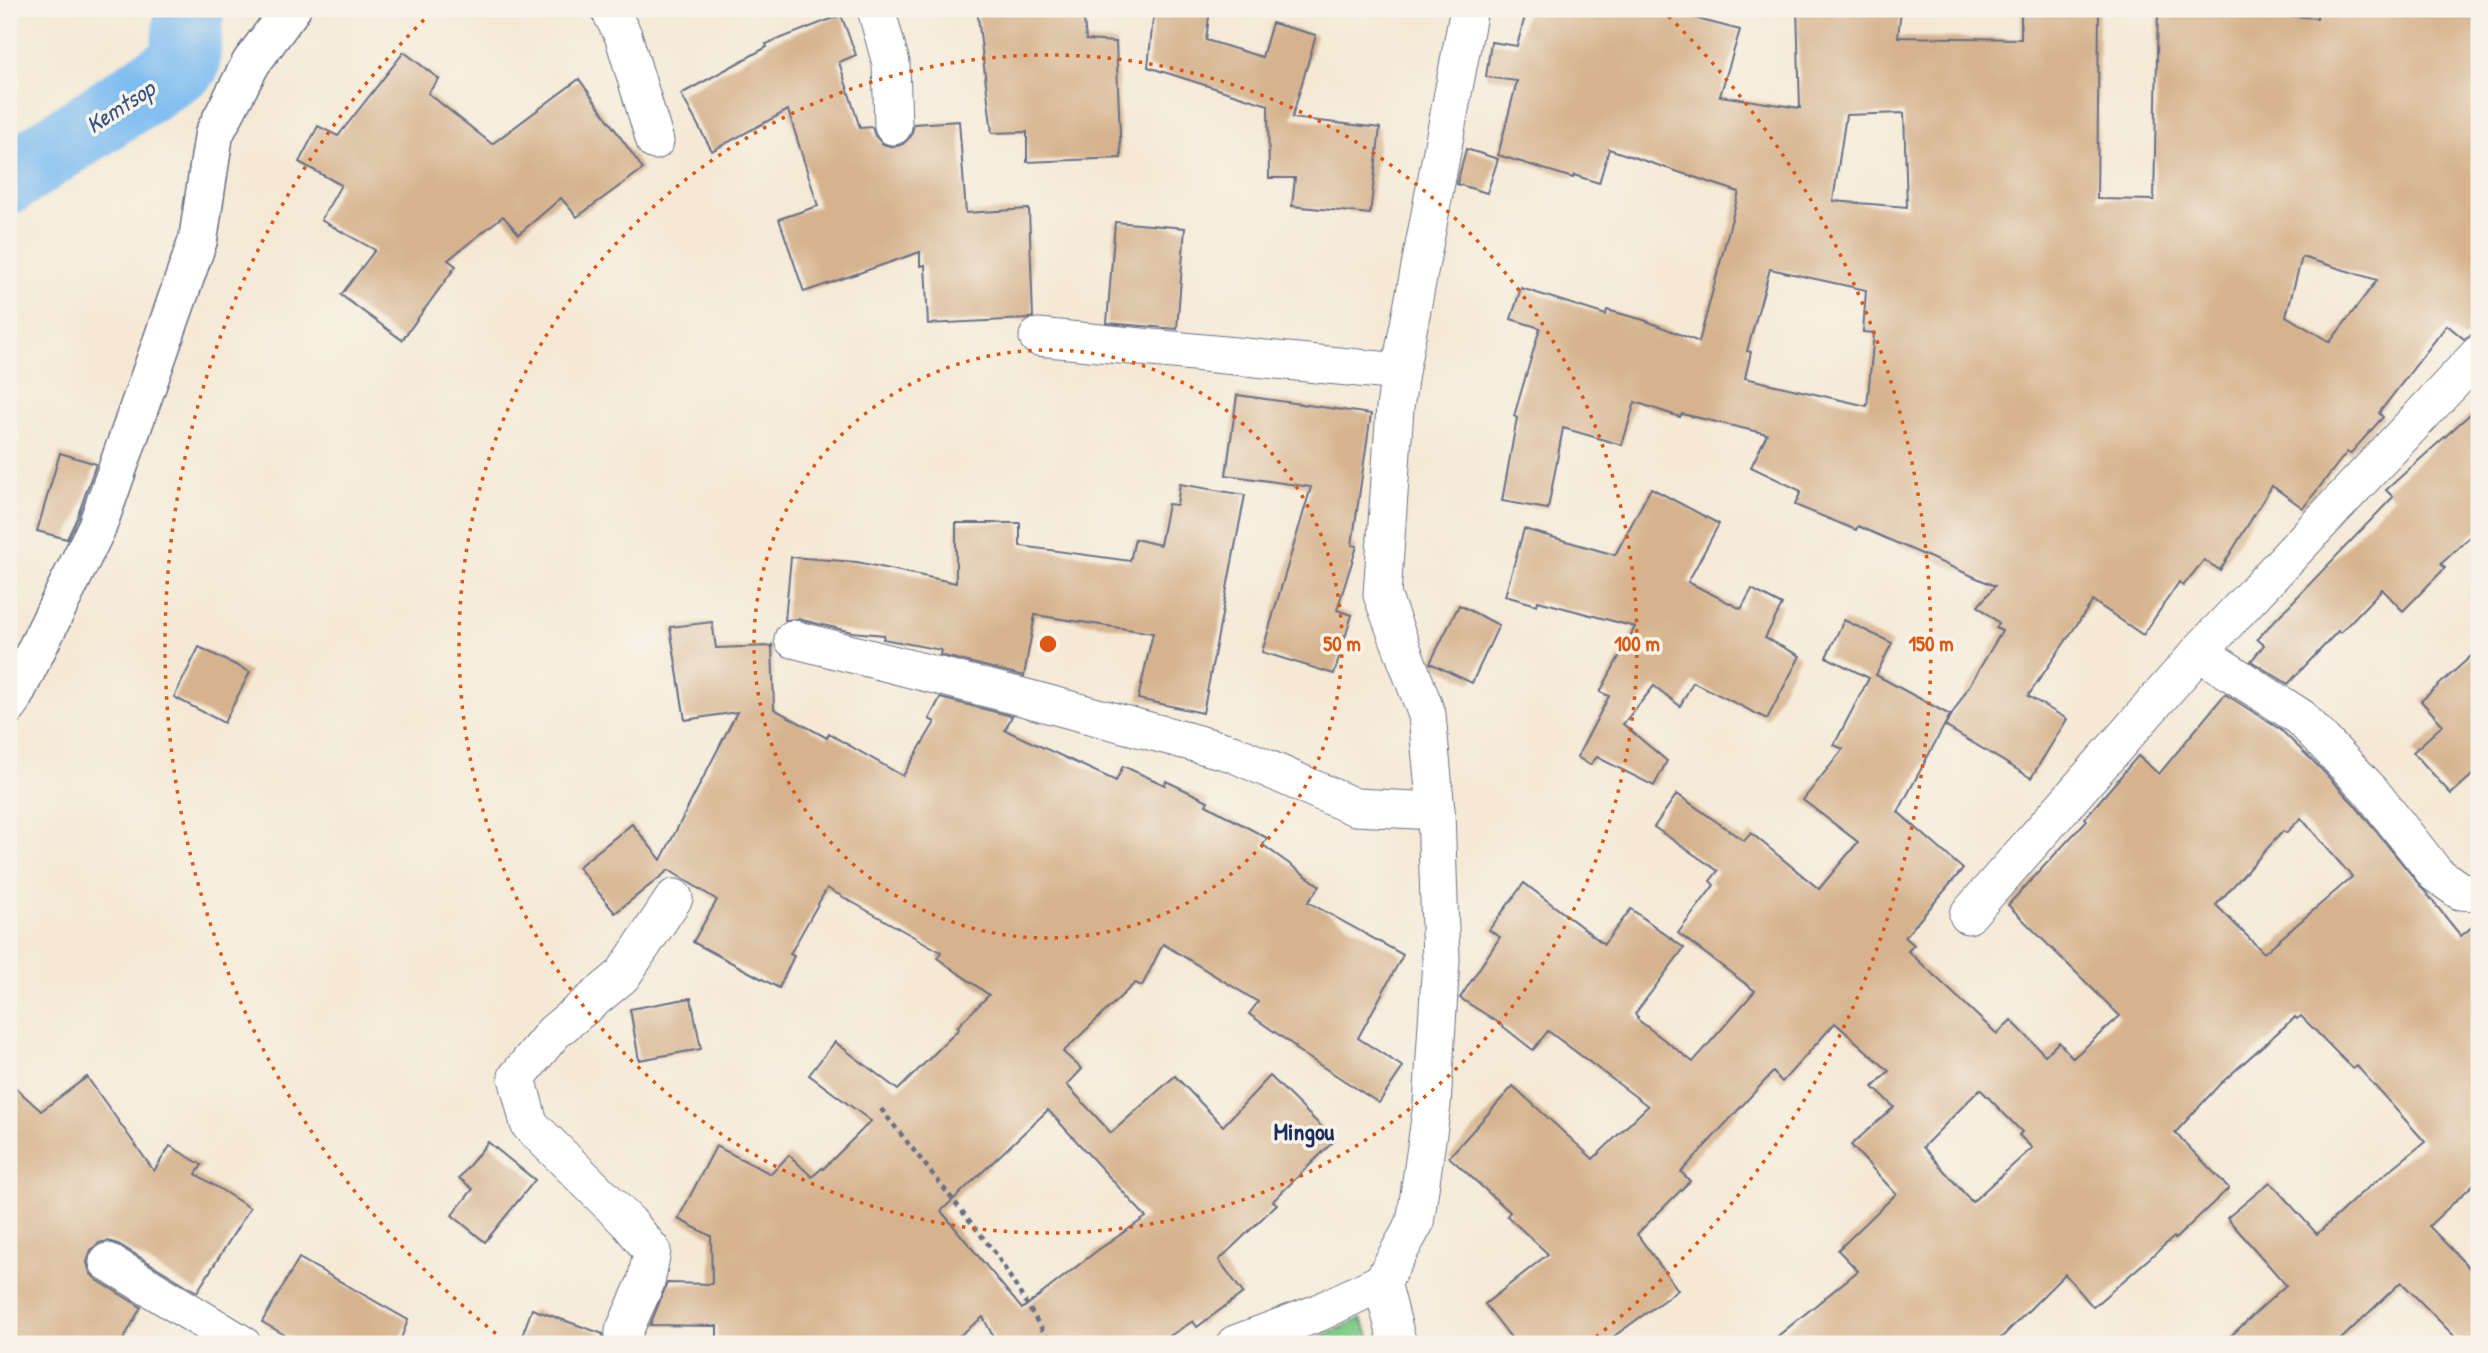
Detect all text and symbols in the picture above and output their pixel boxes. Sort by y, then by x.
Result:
water label: Kemtsop [79,71,163,141]
text: 50 m [1323,629,1361,658]
text: 100 m [1614,629,1660,658]
text: 150 m [1908,629,1954,658]
centre of rings [1036,632,1060,656]
district label: Mingou [1274,1115,1335,1148]

